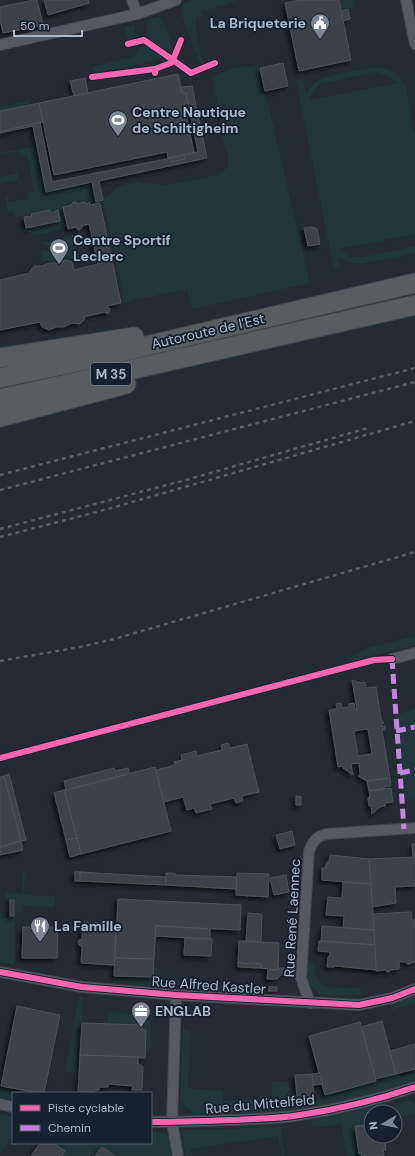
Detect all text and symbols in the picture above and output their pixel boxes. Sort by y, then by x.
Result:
scale bar [14,12,82,38]
public building icon: La Briqueterie [309,12,331,40]
place label: La Briqueterie [210,14,306,32]
text: 50 m [20,18,49,34]
place label: Centre Nautique de Schiltigheim [132,103,246,137]
sports icon: Centre Nautique de Schiltigheim [107,109,129,137]
place label: Centre Sportif Leclerc [73,231,171,265]
sports icon: Centre Sportif Leclerc [48,237,70,265]
street label: Autoroute de l’Est [150,309,266,353]
road number: M 35 [91,363,131,385]
street label: Rue René Laennec [280,858,304,978]
restaurant icon: La Famille [29,915,51,943]
place label: La Famille [54,917,122,935]
street label: Rue Alfred Kastler [151,972,267,998]
office icon: ENGLAB [130,1000,152,1028]
place label: ENGLAB [155,1002,211,1020]
street label: Rue du Mittelfeld [204,1090,316,1118]
legend [12,1092,152,1144]
text: Piste cyclable [48,1100,124,1116]
north arrow [363,1104,403,1144]
text: Chemin [48,1120,91,1136]
text: N [366,1121,381,1131]

